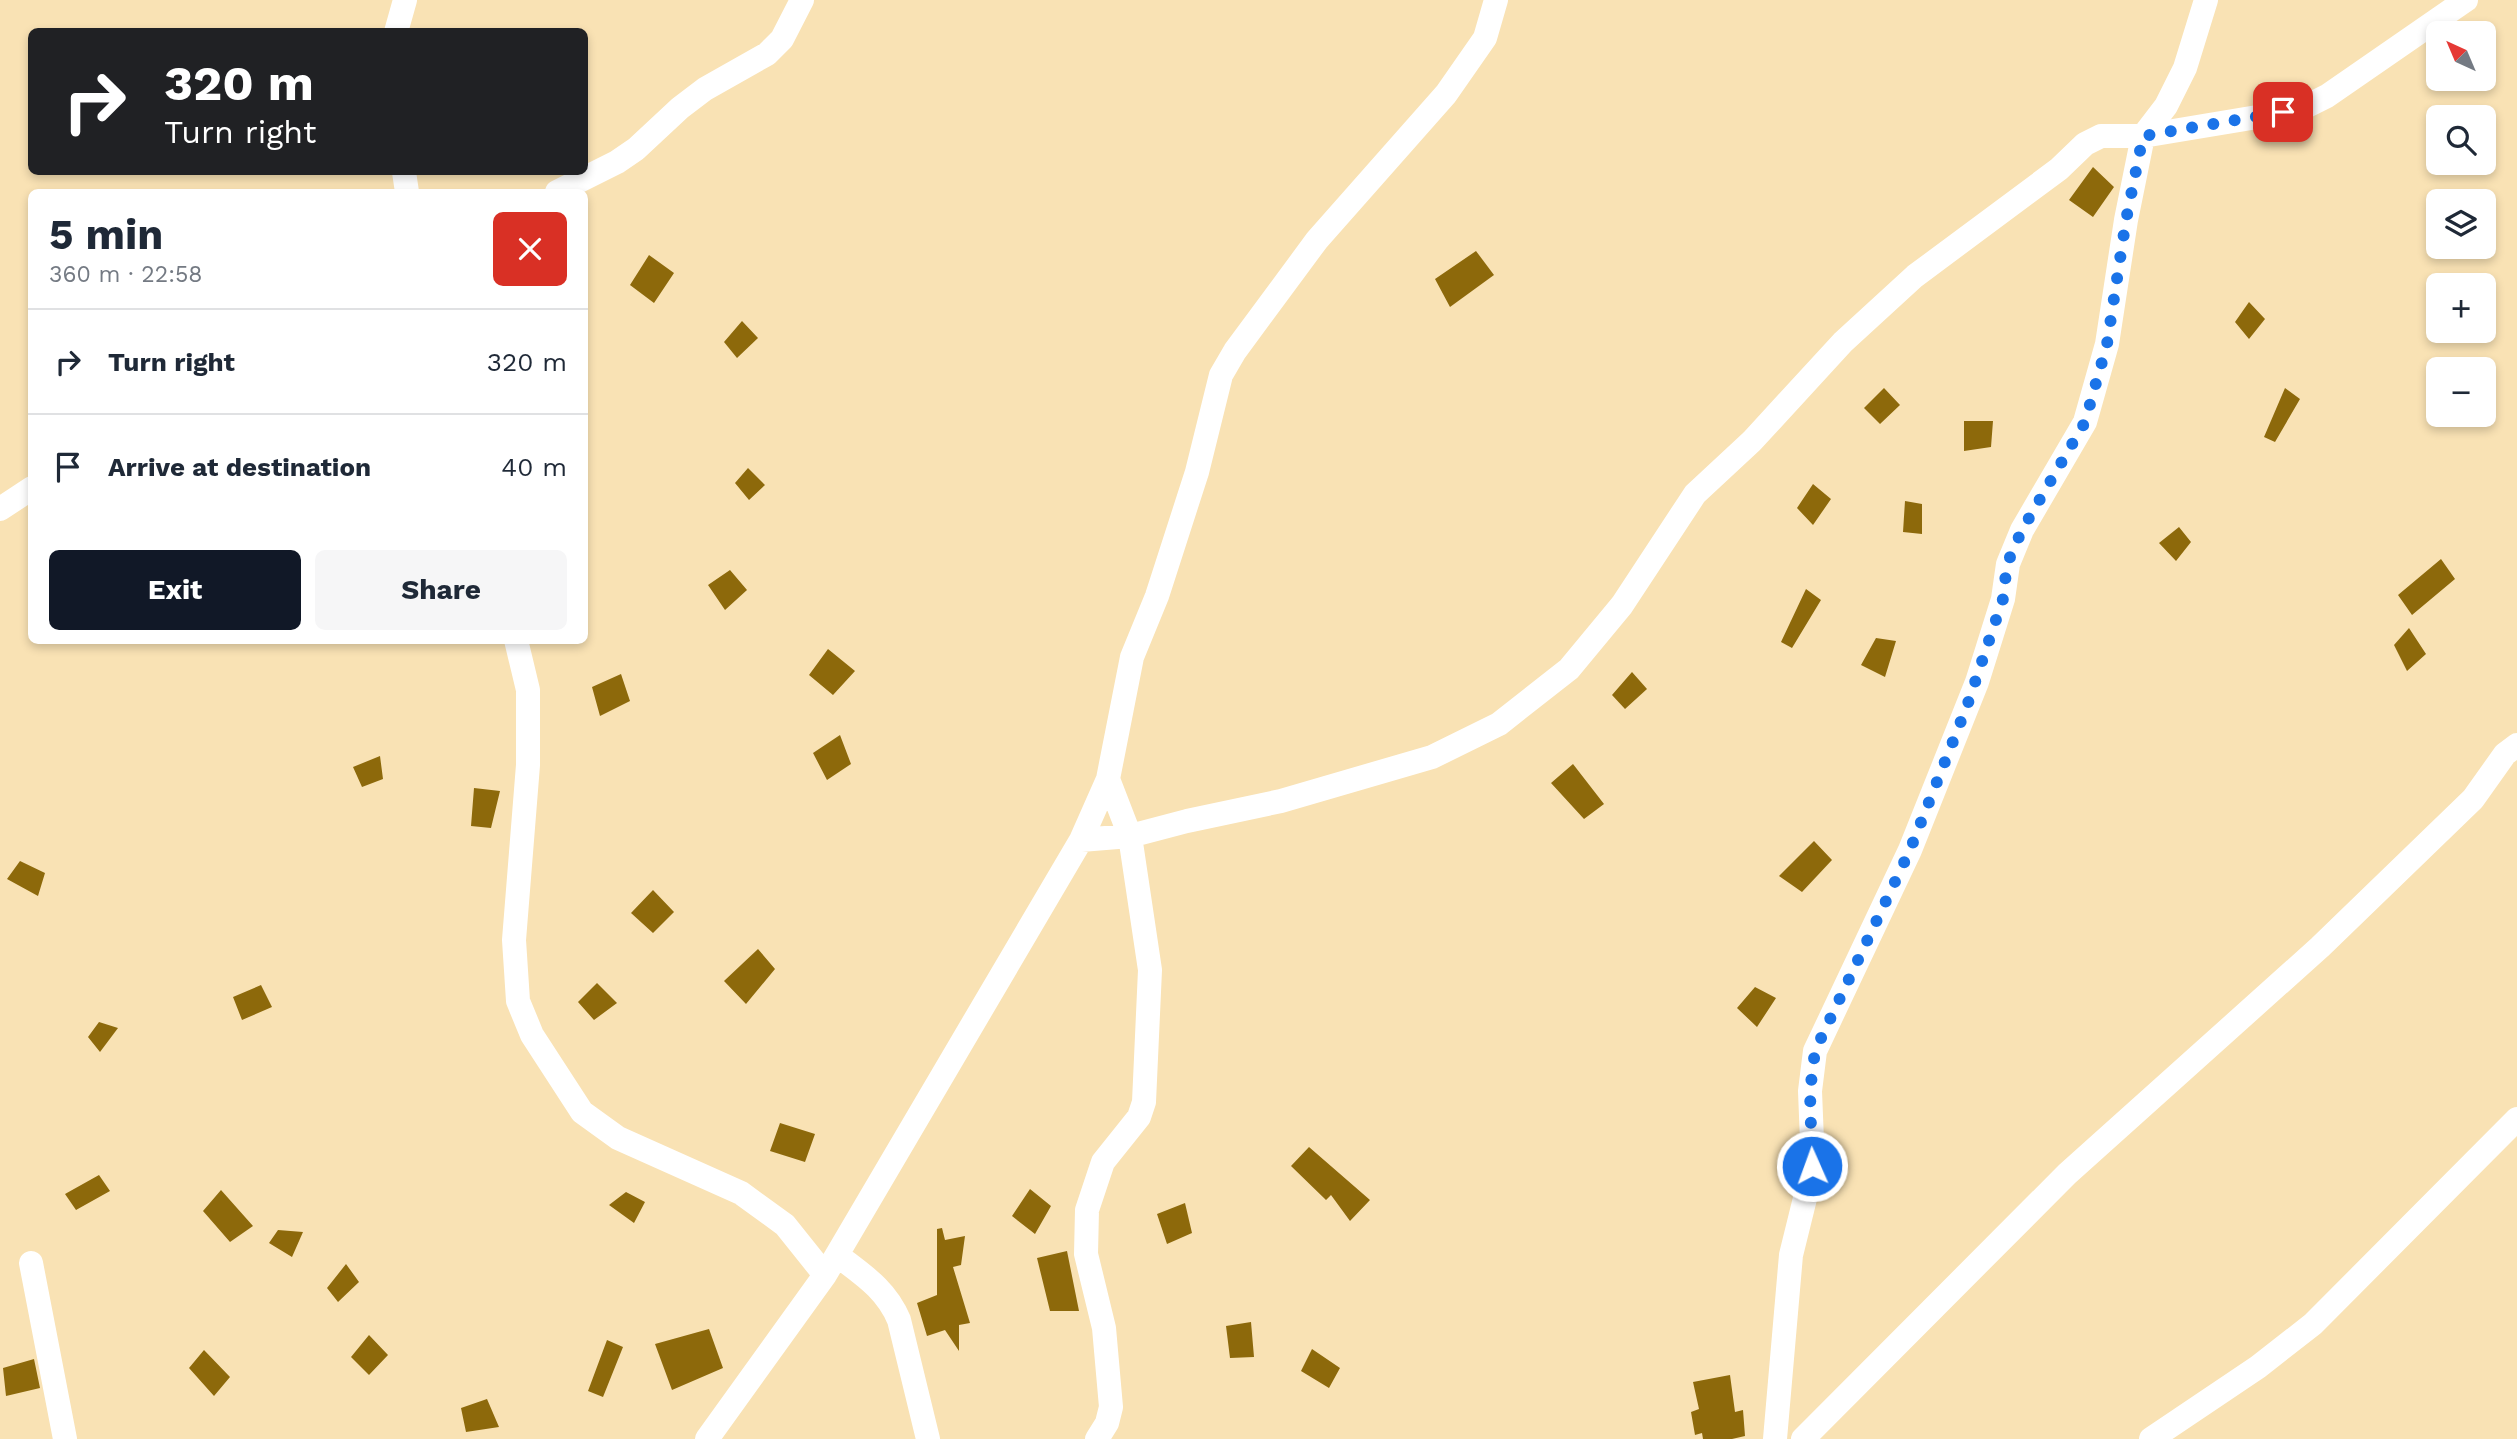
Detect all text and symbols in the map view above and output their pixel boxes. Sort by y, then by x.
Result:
north arrow [2426,21,2496,91]
map controls [2426,21,2496,427]
text: 320 m [164,54,314,112]
icon: right [49,56,140,147]
pin [2253,82,2313,142]
icon: arrive [2264,93,2302,131]
button: search [2426,105,2496,175]
text: Turn right [164,113,316,151]
button: layers [2426,189,2496,259]
text: 5 min [49,210,163,259]
button: close [493,212,567,286]
text: 360 m · 22:58 [49,261,203,288]
button: + [2426,273,2496,343]
icon: right [49,343,87,381]
text: Turn right [108,347,235,377]
text: 320 m [487,347,567,377]
button: − [2426,357,2496,427]
icon: arrive [49,448,87,486]
text: Arrive at destination [108,452,371,482]
text: 40 m [501,452,567,482]
button: Exit [49,550,301,630]
button: Share [315,550,567,630]
position arrow [1775,1129,1849,1203]

